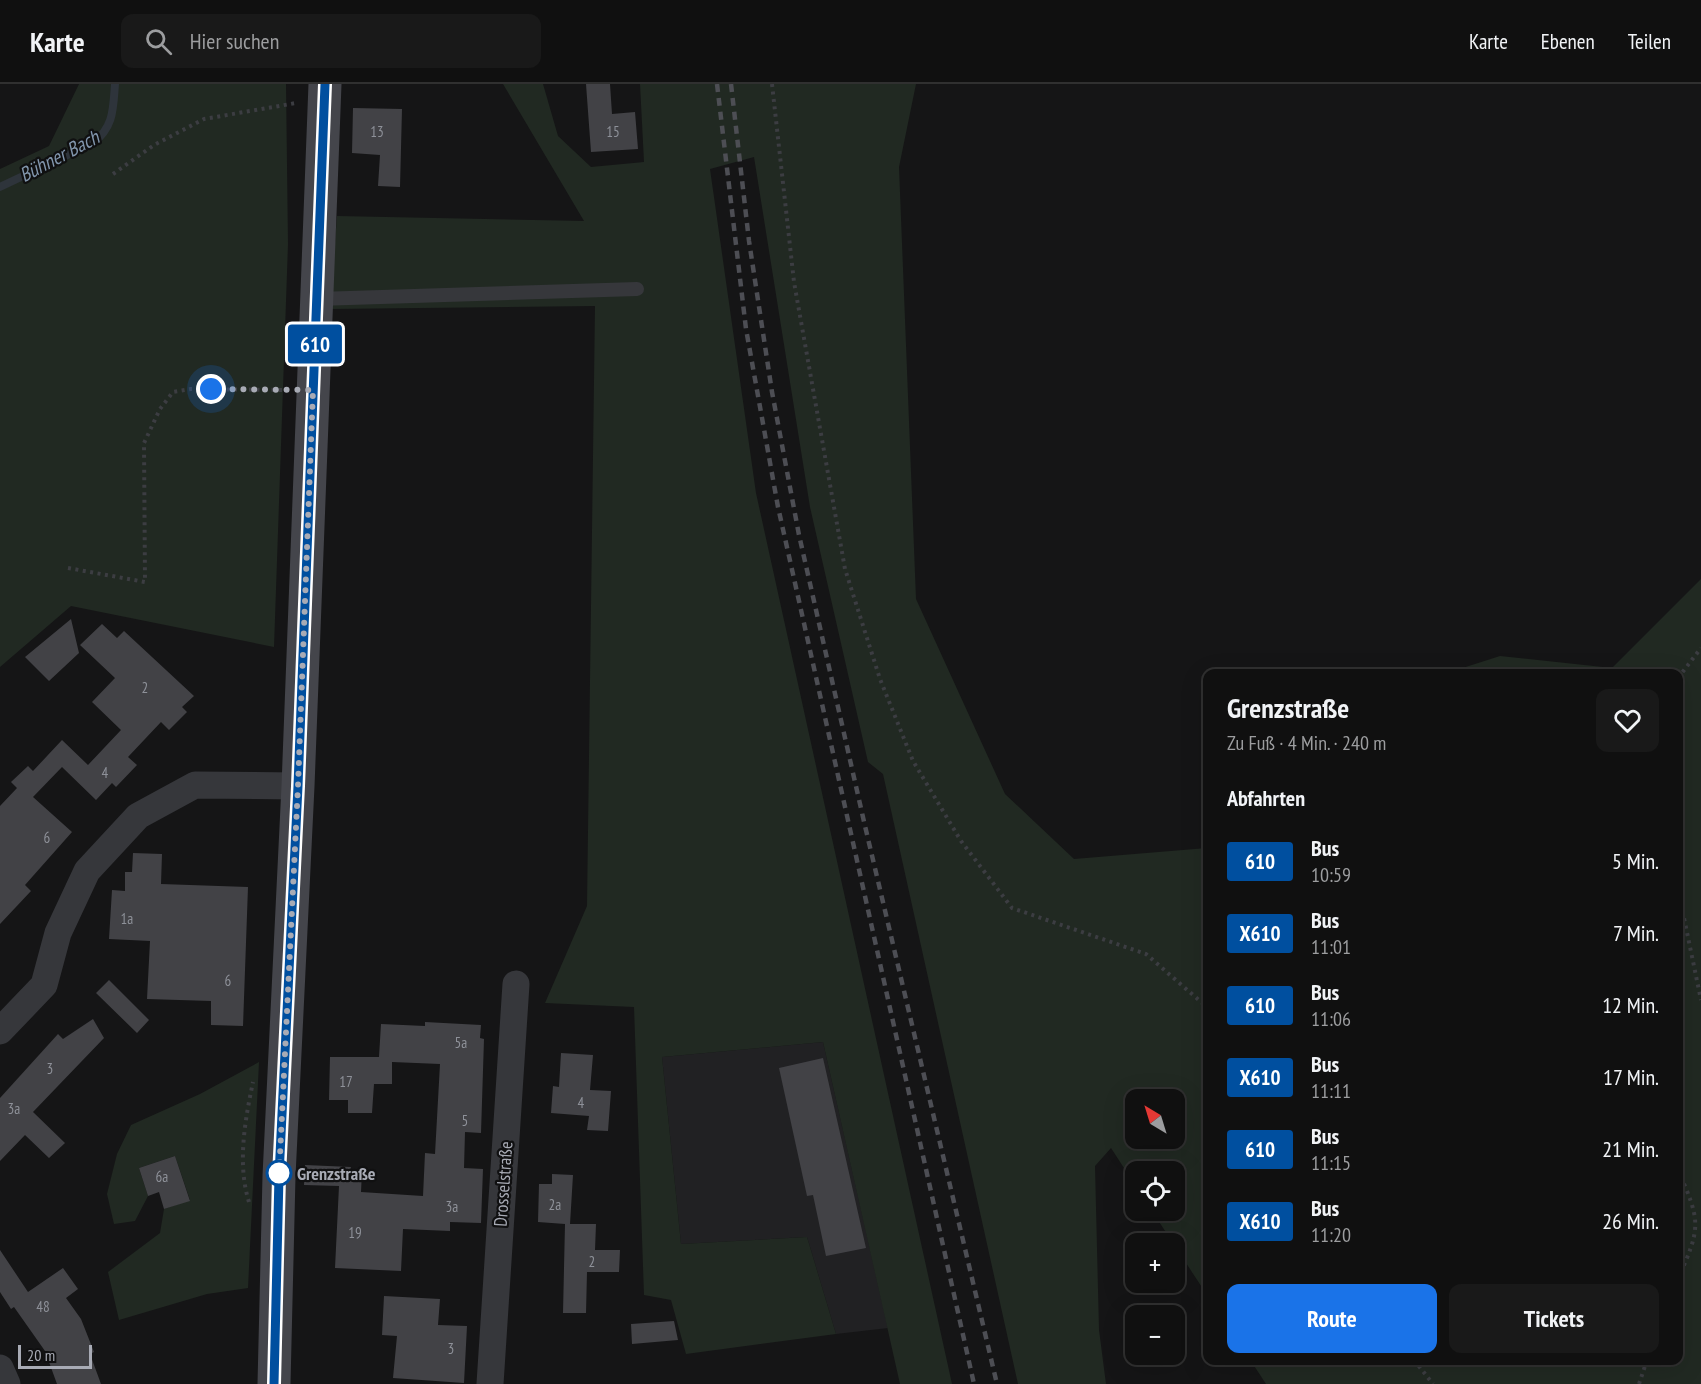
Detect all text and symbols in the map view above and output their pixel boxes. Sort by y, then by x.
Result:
search box [121,14,541,68]
text: Karte [30,23,85,60]
icon: search [142,25,175,58]
text: Hier suchen [190,27,279,55]
text: Karte [1469,28,1508,55]
text: Ebenen [1541,28,1595,55]
text: Teilen [1628,28,1671,55]
house number: 13 [370,122,384,141]
house number: 15 [606,122,620,141]
water label: Bühner Bach [14,124,105,188]
line badge: 610 [280,324,350,364]
text: 610 [300,331,330,358]
your location [196,374,226,404]
house number: 2 [142,678,148,697]
text: Grenzstraße [1227,689,1349,726]
button: heart [1596,689,1659,752]
text: Zu Fuß · 4 Min. · 240 m [1227,730,1386,756]
house number: 4 [102,763,109,782]
text: Abfahrten [1227,784,1305,812]
house number: 6 [44,828,51,847]
text: Bus [1311,834,1339,862]
text: 5 Min. [1612,847,1659,875]
text: 610 [1245,848,1275,875]
text: 10:59 [1311,862,1351,888]
text: Bus [1311,906,1339,934]
house number: 1a [121,909,133,928]
text: 7 Min. [1613,919,1659,947]
text: X610 [1239,920,1281,947]
text: 11:01 [1311,934,1351,960]
house number: 6 [225,971,232,990]
text: Bus [1311,978,1339,1006]
text: 12 Min. [1602,991,1659,1019]
text: 610 [1245,992,1275,1019]
text: 11:06 [1311,1006,1351,1032]
house number: 5a [455,1033,467,1052]
text: Bus [1311,1050,1339,1078]
house number: 3 [47,1059,53,1078]
text: 17 Min. [1603,1063,1659,1091]
text: X610 [1239,1064,1281,1091]
house number: 17 [339,1072,353,1091]
text: 11:11 [1311,1078,1351,1104]
north arrow [1125,1089,1185,1149]
map controls [1125,1089,1185,1365]
house number: 4 [578,1093,585,1112]
house number: 3a [8,1099,20,1118]
house number: 5 [462,1111,468,1130]
text: Bus [1311,1122,1339,1150]
text: 21 Min. [1602,1135,1659,1163]
text: 610 [1245,1136,1275,1163]
street label: Drosselstraße [489,1141,517,1227]
text: 11:15 [1311,1150,1351,1176]
marker: Grenzstraße [266,1160,292,1186]
button: locate [1125,1161,1185,1221]
place label: Grenzstraße [297,1162,376,1185]
house number: 6a [156,1167,168,1186]
text: Bus [1311,1194,1339,1222]
house number: 2a [549,1195,561,1214]
house number: 3a [446,1197,458,1216]
text: 26 Min. [1602,1207,1659,1235]
text: X610 [1239,1208,1281,1235]
text: 11:20 [1311,1222,1351,1248]
house number: 19 [348,1223,362,1242]
button: + [1125,1233,1185,1293]
house number: 2 [589,1252,595,1271]
button: Route [1227,1284,1437,1353]
button: Tickets [1449,1284,1659,1353]
house number: 48 [36,1297,50,1316]
button: − [1125,1305,1185,1365]
house number: 3 [448,1339,454,1358]
scale bar [18,1342,92,1370]
text: 20 m [27,1345,55,1365]

